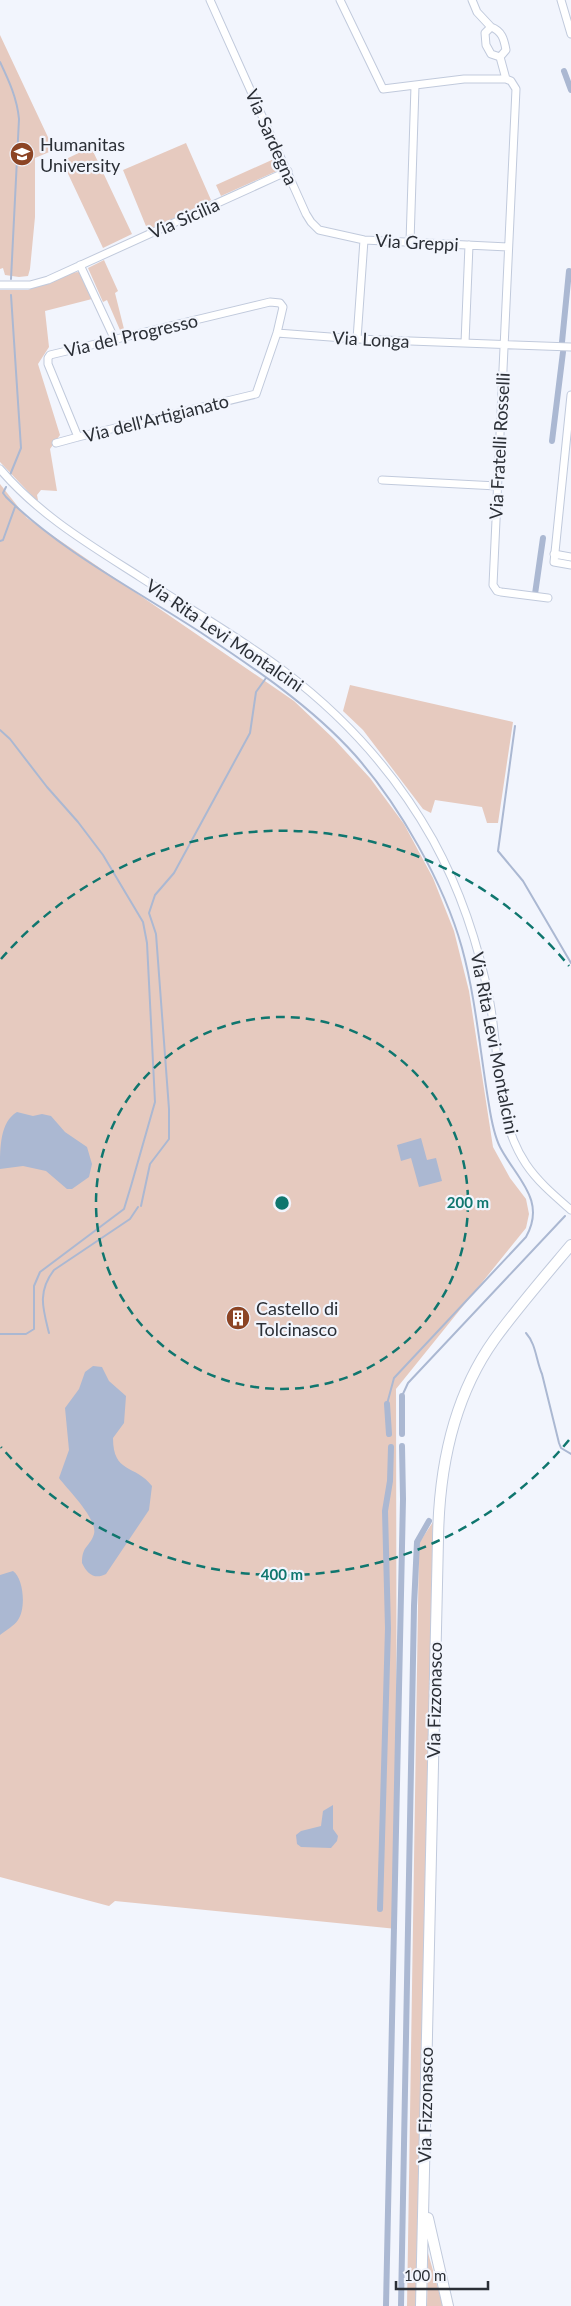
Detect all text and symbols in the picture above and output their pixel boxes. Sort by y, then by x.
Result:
street label: Via Sardegna [241,86,303,188]
place label: Humanitas University [40,133,125,176]
school or university icon: Humanitas University [9,141,35,167]
street label: Via Sicilia [145,193,223,243]
street label: Via Greppi [375,229,459,255]
street label: Via del Progresso [62,309,200,361]
street label: Via Longa [332,326,410,352]
street label: Via Fratelli Rosselli [484,372,514,520]
street label: Via dell'Artigianato [81,389,231,447]
street label: Via Rita Levi Montalcini [142,574,308,696]
street label: Via Rita Levi Montalcini [467,950,523,1136]
text: 200 m [447,1193,489,1211]
centre of rings [273,1194,291,1212]
place label: Castello di Tolcinasco [256,1297,338,1340]
building icon: Castello di Tolcinasco [225,1305,251,1331]
text: 400 m [261,1565,303,1583]
street label: Via Fizzonasco [422,1642,446,1758]
street label: Via Fizzonasco [413,2047,437,2163]
scale bar [396,2258,488,2290]
text: 100 m [404,2266,446,2284]

